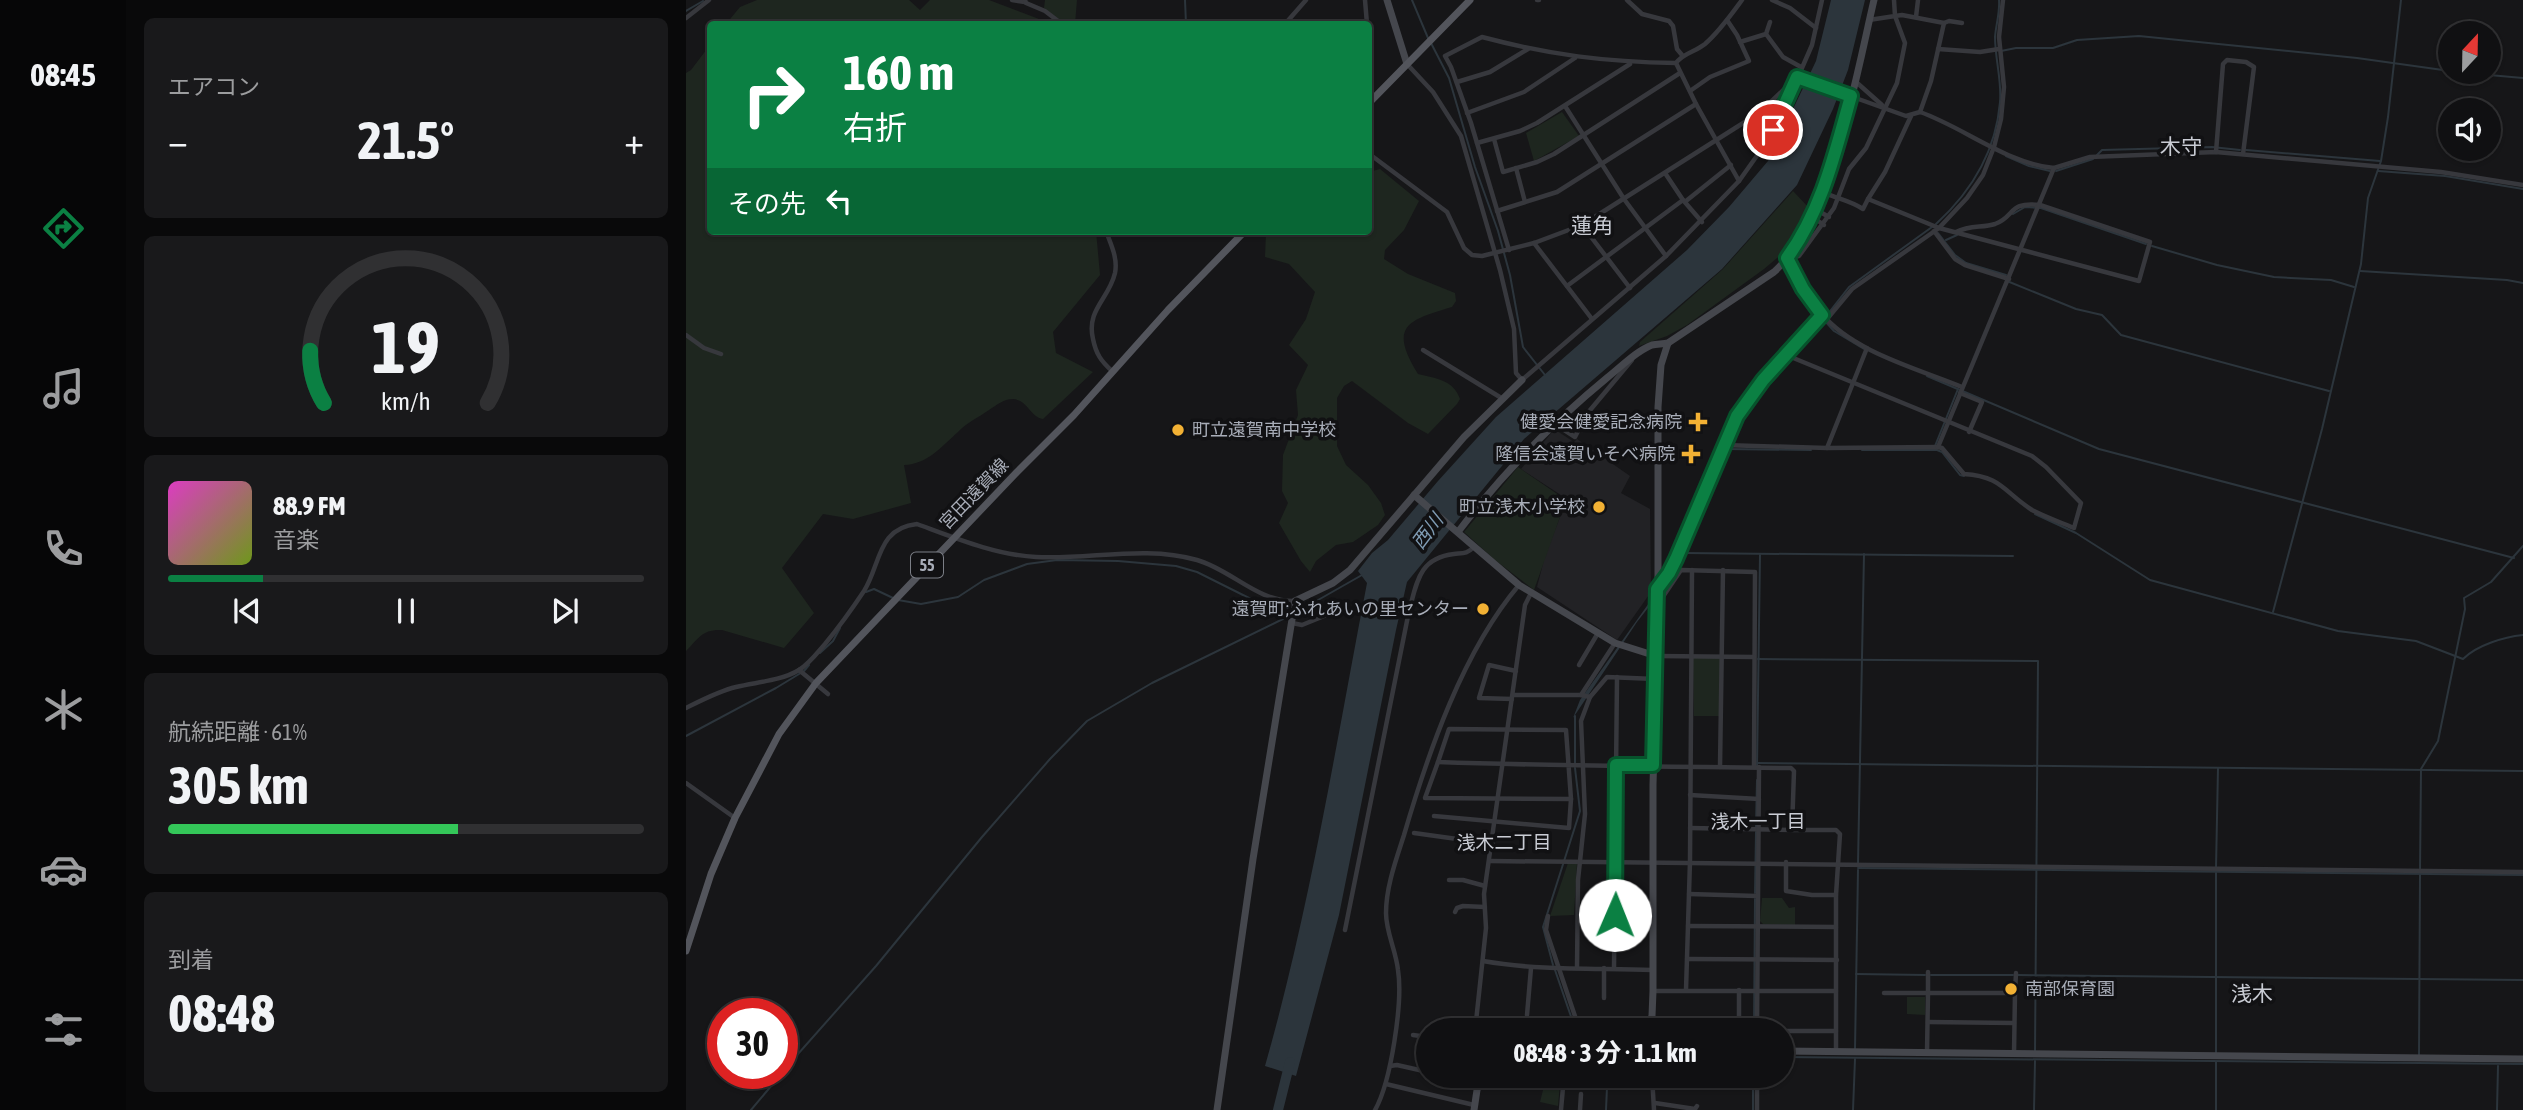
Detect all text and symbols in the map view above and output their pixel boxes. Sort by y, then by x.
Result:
north arrow [2438,21,2501,84]
map controls [2438,21,2501,161]
text: 160 m [843,44,954,100]
icon: right [728,49,819,140]
text: 08:45 [30,56,96,93]
text: エアコン [168,74,260,100]
button: sound [2438,98,2501,161]
pin [1743,100,1803,160]
text: 右折 [843,109,907,146]
text: 21.5° [358,110,454,170]
icon: arrive [1754,111,1792,149]
text: − [168,119,188,162]
text: + [624,119,644,162]
district label: 木守 [2160,134,2202,158]
icon: left [820,182,858,220]
text: その先 [728,189,806,219]
icon: directions [39,204,88,253]
district label: 蓮角 [1571,213,1613,237]
text: 19 [372,305,440,388]
icon: music [39,364,88,413]
text: km/h [381,386,431,414]
place label: 健愛会健愛記念病院 [1520,411,1682,432]
marker: 健愛会健愛記念病院 [1688,412,1708,432]
place label: 町立遠賀南中学校 [1192,419,1336,440]
marker: 町立遠賀南中学校 [1170,422,1186,438]
place label: 隆信会遠賀いそべ病院 [1495,443,1675,464]
marker: 隆信会遠賀いそべ病院 [1681,444,1701,464]
street label: 宮田遠賀線 [935,454,1012,533]
text: 88.9 FM [273,491,346,521]
place label: 町立浅木小学校 [1459,496,1585,517]
marker: 町立浅木小学校 [1591,499,1607,515]
water label: 西川 [1407,508,1448,553]
icon: phone [39,524,88,573]
text: 音楽 [273,527,319,553]
road number: 55 [911,552,943,578]
icon: previous [228,592,266,630]
icon: pause [387,592,425,630]
icon: next [546,592,584,630]
place label: 遠賀町;ふれあいの里センター [1232,598,1469,619]
marker: 遠賀町;ふれあいの里センター [1475,601,1491,617]
icon: climate [39,685,88,734]
text: 航続距離 · 61% [168,719,307,745]
text: 305 km [168,755,309,815]
district label: 浅木一丁目 [1710,810,1806,832]
district label: 浅木二丁目 [1456,831,1552,853]
icon: car [39,845,88,894]
position arrow [1578,878,1652,952]
text: 到着 [168,947,214,973]
place label: 南部保育園 [2025,978,2115,999]
marker: 南部保育園 [2003,981,2019,997]
district label: 浅木 [2231,981,2273,1005]
text: 08:48 [168,983,275,1043]
speed limit sign: 30 [707,998,798,1089]
icon: filters [39,1005,88,1054]
text: 08:48 · 3 分 · 1.1 km [1513,1038,1697,1068]

